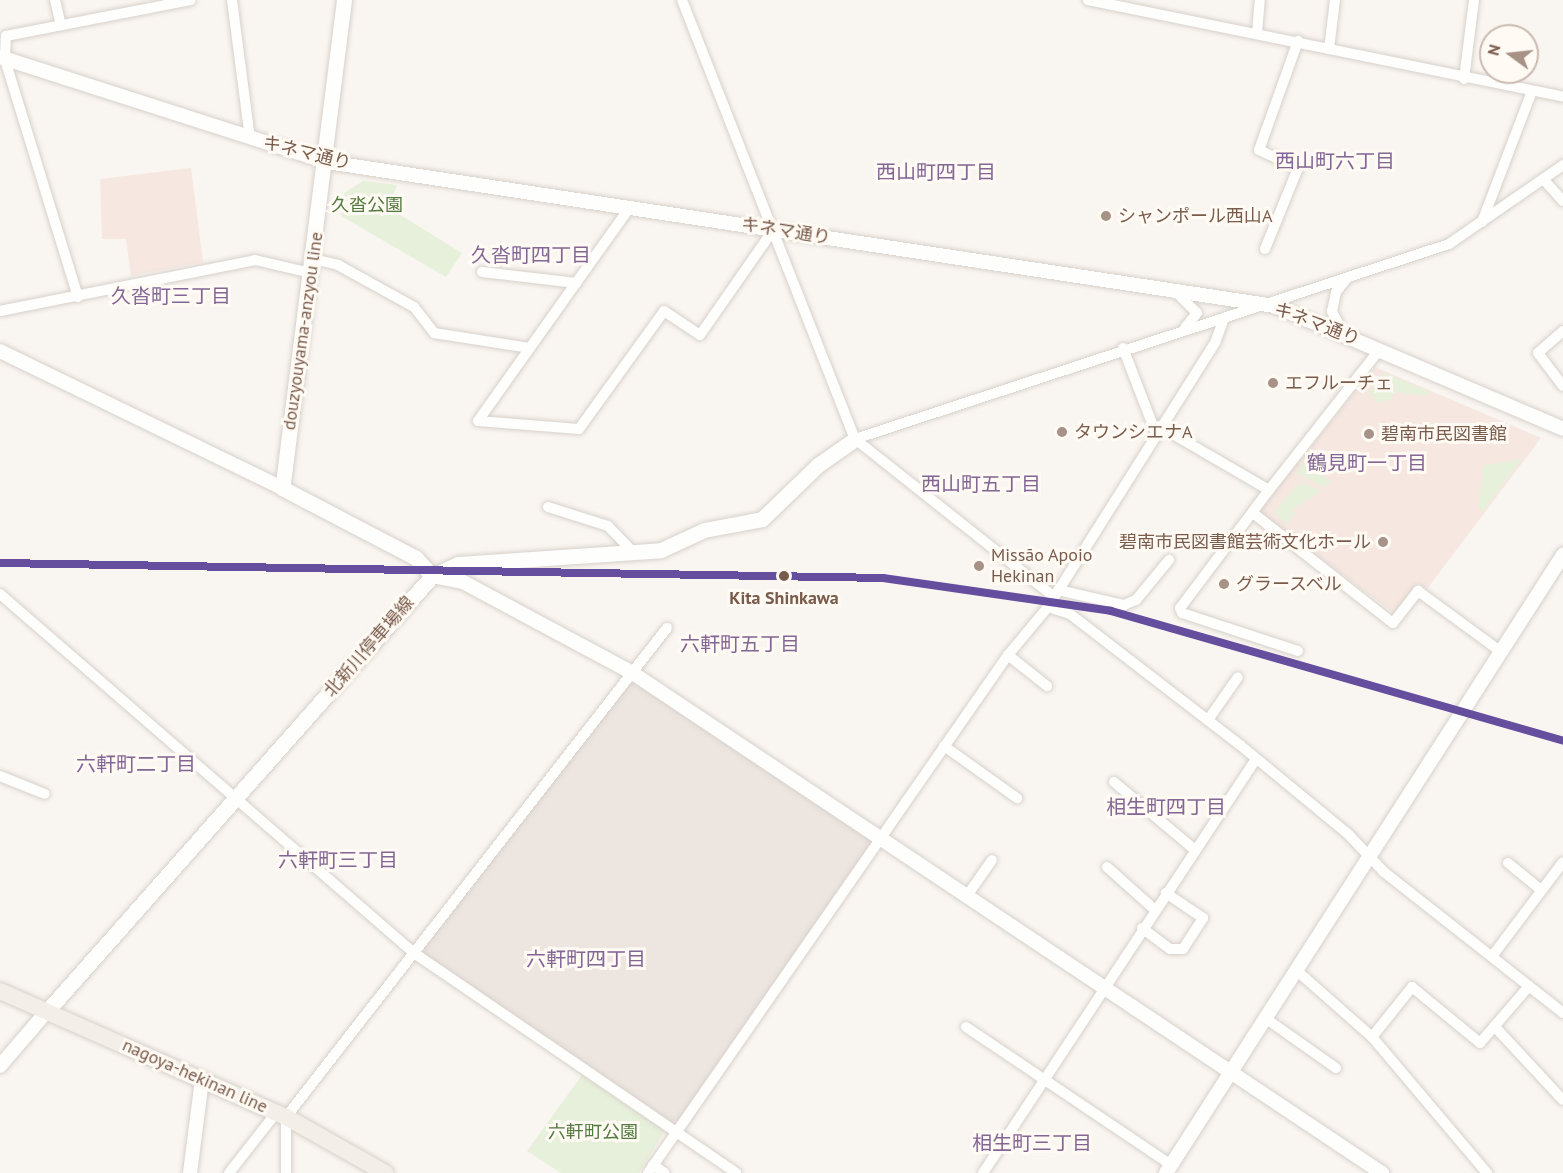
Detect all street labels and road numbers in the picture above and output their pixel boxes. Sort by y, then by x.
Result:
street label: キネマ通り [261,132,353,174]
street label: キネマ通り [740,213,832,249]
street label: douzyouyama-anzyou line [278,231,328,431]
street label: キネマ通り [1271,298,1363,350]
street label: 北新川停車場線 [320,592,418,702]
street label: nagoya-hekinan line [119,1034,271,1118]

